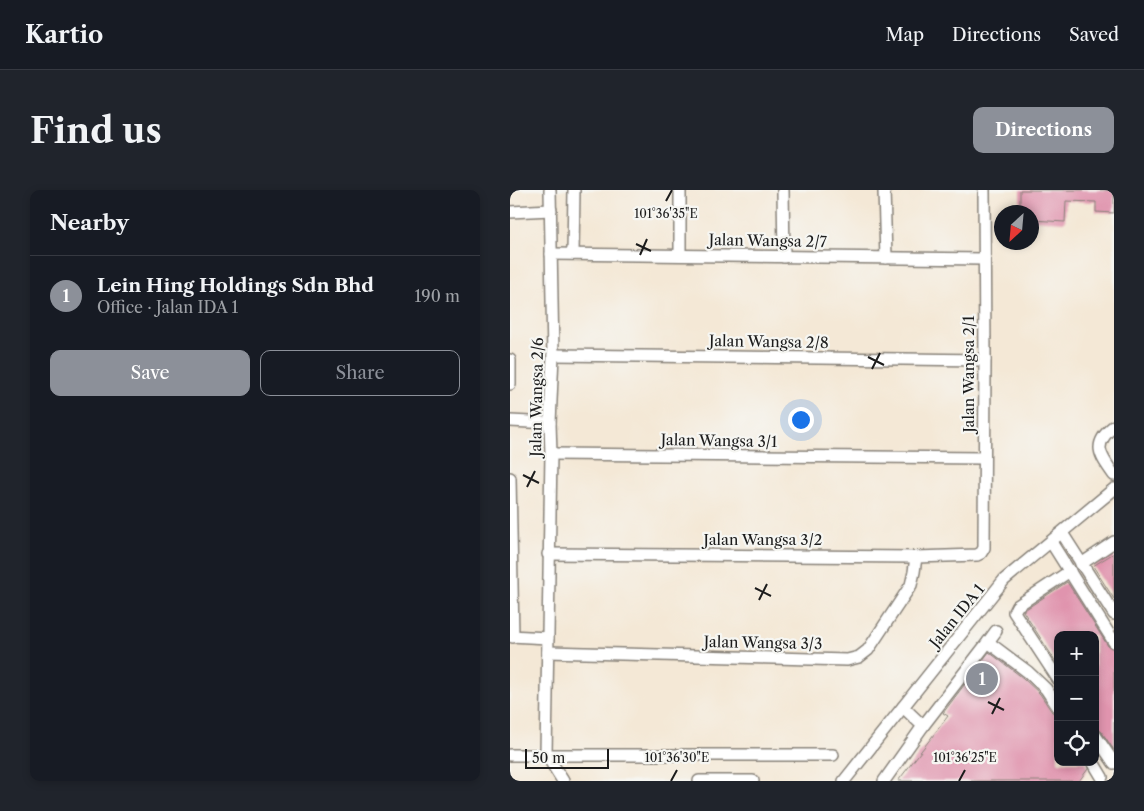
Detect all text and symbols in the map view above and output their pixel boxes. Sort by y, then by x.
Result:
text: Kartio [25,20,103,49]
text: Map [885,24,924,46]
text: Directions [952,24,1041,46]
text: Saved [1069,24,1119,46]
button: Directions [973,107,1114,153]
text: Find us [30,109,162,152]
north arrow [994,205,1039,250]
text: 101°36'35"E [634,206,698,221]
text: Nearby [50,210,129,235]
street label: Jalan Wangsa 2/7 [707,230,828,251]
text: Lein Hing Holdings Sdn Bhd [97,274,374,297]
text: 1 [62,286,70,306]
text: 190 m [415,286,460,306]
text: Office · Jalan IDA 1 [97,297,238,317]
street label: Jalan Wangsa 2/1 [959,315,978,435]
street label: Jalan Wangsa 2/8 [707,331,829,352]
street label: Jalan Wangsa 2/6 [526,337,547,459]
button: Save [50,350,250,396]
button: Share [260,350,460,396]
your location [788,407,814,433]
street label: Jalan Wangsa 3/1 [659,430,778,451]
street label: Jalan Wangsa 3/2 [702,530,822,549]
street label: Jalan IDA 1 [924,579,989,653]
map controls [1054,631,1099,766]
button: + [1054,631,1099,676]
street label: Jalan Wangsa 3/3 [702,632,822,653]
pin: 1 [966,660,998,698]
button: − [1054,676,1099,721]
button: locate [1054,721,1099,766]
scale bar [525,746,609,769]
text: 50 m [532,749,565,767]
text: 101°36'30"E [645,750,709,765]
text: 101°36'25"E [933,750,997,765]

